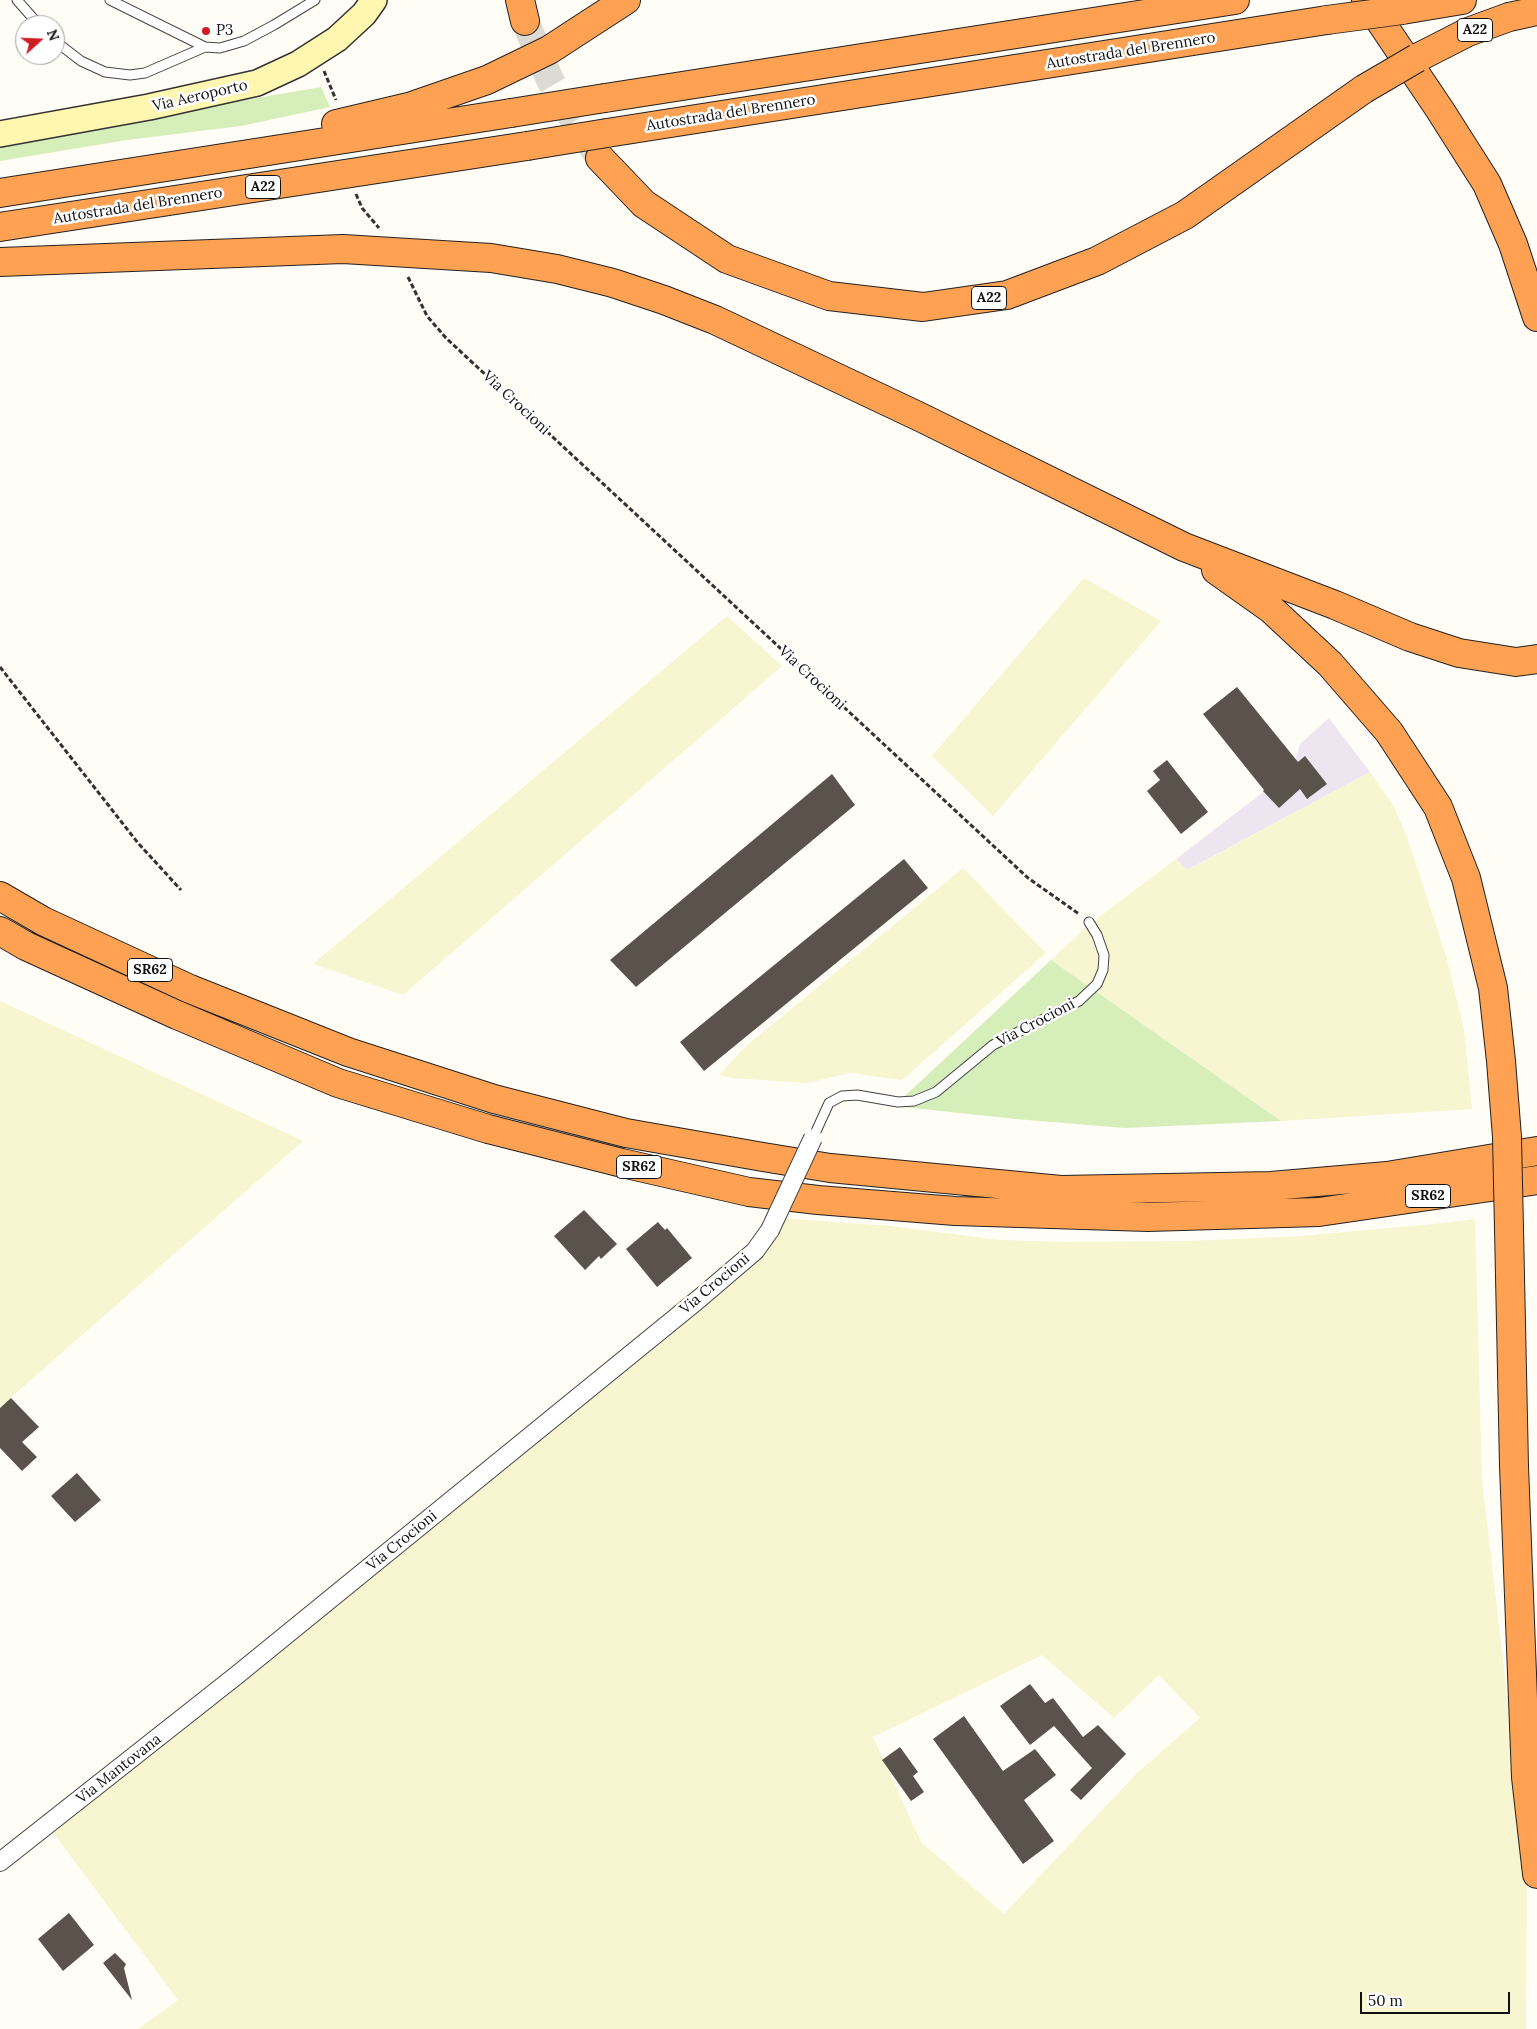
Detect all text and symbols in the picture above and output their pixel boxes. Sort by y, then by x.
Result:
north arrow [15,15,65,65]
road number: A22 [1458,18,1492,42]
place label: P3 [216,22,233,40]
marker: P3 [200,25,212,37]
text: N [43,27,63,43]
street label: Autostrada del Brennero [1045,29,1217,73]
street label: Via Aeroporto [151,76,249,116]
street label: Autostrada del Brennero [645,91,817,135]
road number: A22 [246,176,280,198]
street label: Autostrada del Brennero [52,184,224,228]
road number: A22 [972,286,1006,310]
street label: Via Crocioni [479,367,553,439]
street label: Via Crocioni [775,642,849,714]
road number: SR62 [128,958,172,982]
street label: Via Crocioni [994,995,1078,1051]
road number: SR62 [616,1156,662,1178]
road number: SR62 [1406,1184,1450,1208]
street label: Via Crocioni [677,1250,753,1318]
street label: Via Crocioni [363,1507,441,1575]
street label: Via Mantovana [73,1730,165,1808]
scale bar [1362,1982,1512,2014]
text: 50 m [1368,1991,1403,2010]

